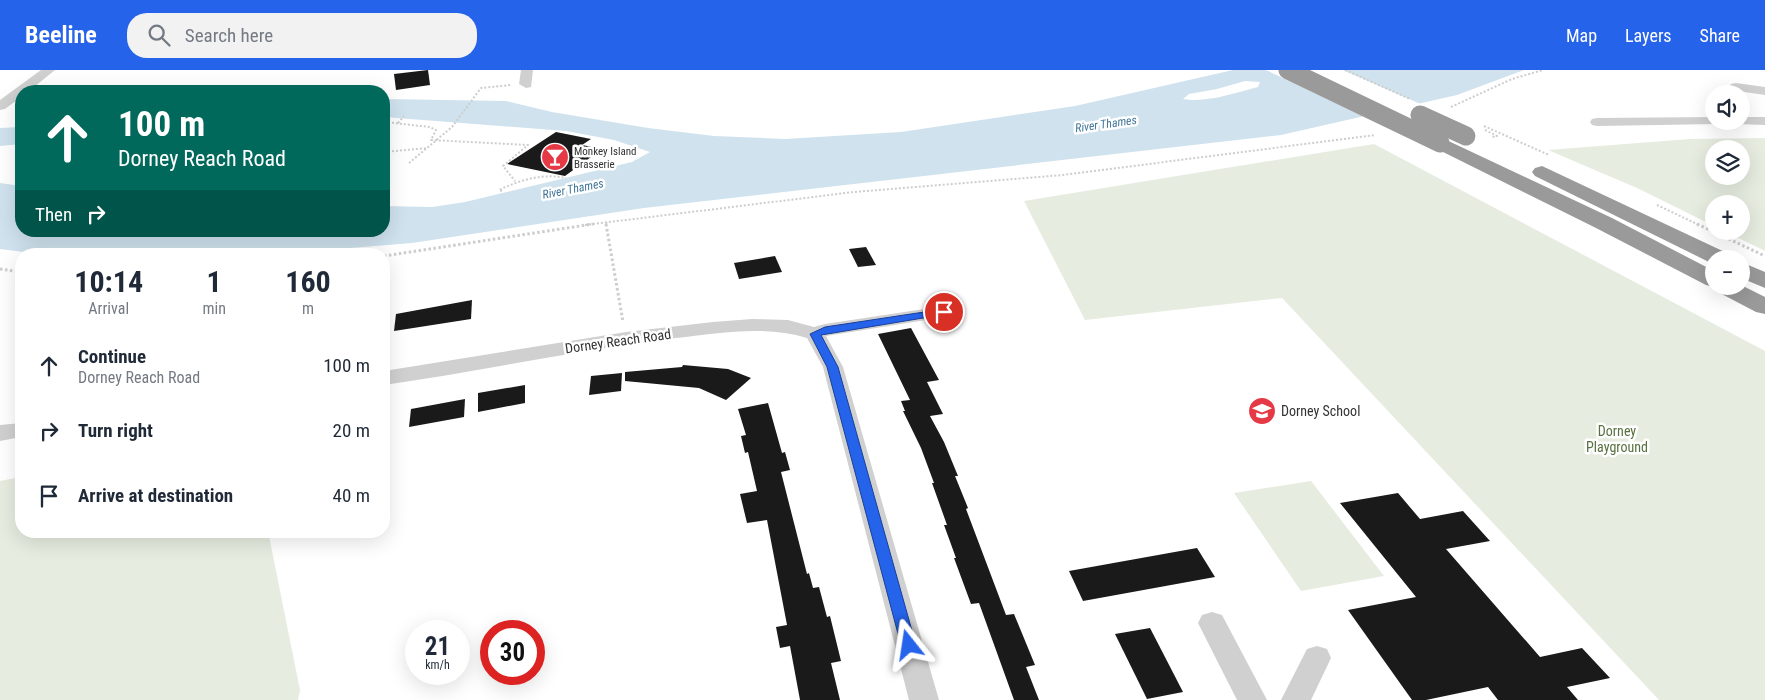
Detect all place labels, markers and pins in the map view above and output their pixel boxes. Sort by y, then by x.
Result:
bar icon: Monkey Island Brasserie [540,142,570,172]
place label: Monkey Island Brasserie [574,145,637,171]
pin [923,291,965,333]
school or university icon: Dorney School [1247,396,1277,426]
place label: Dorney School [1281,403,1360,419]

